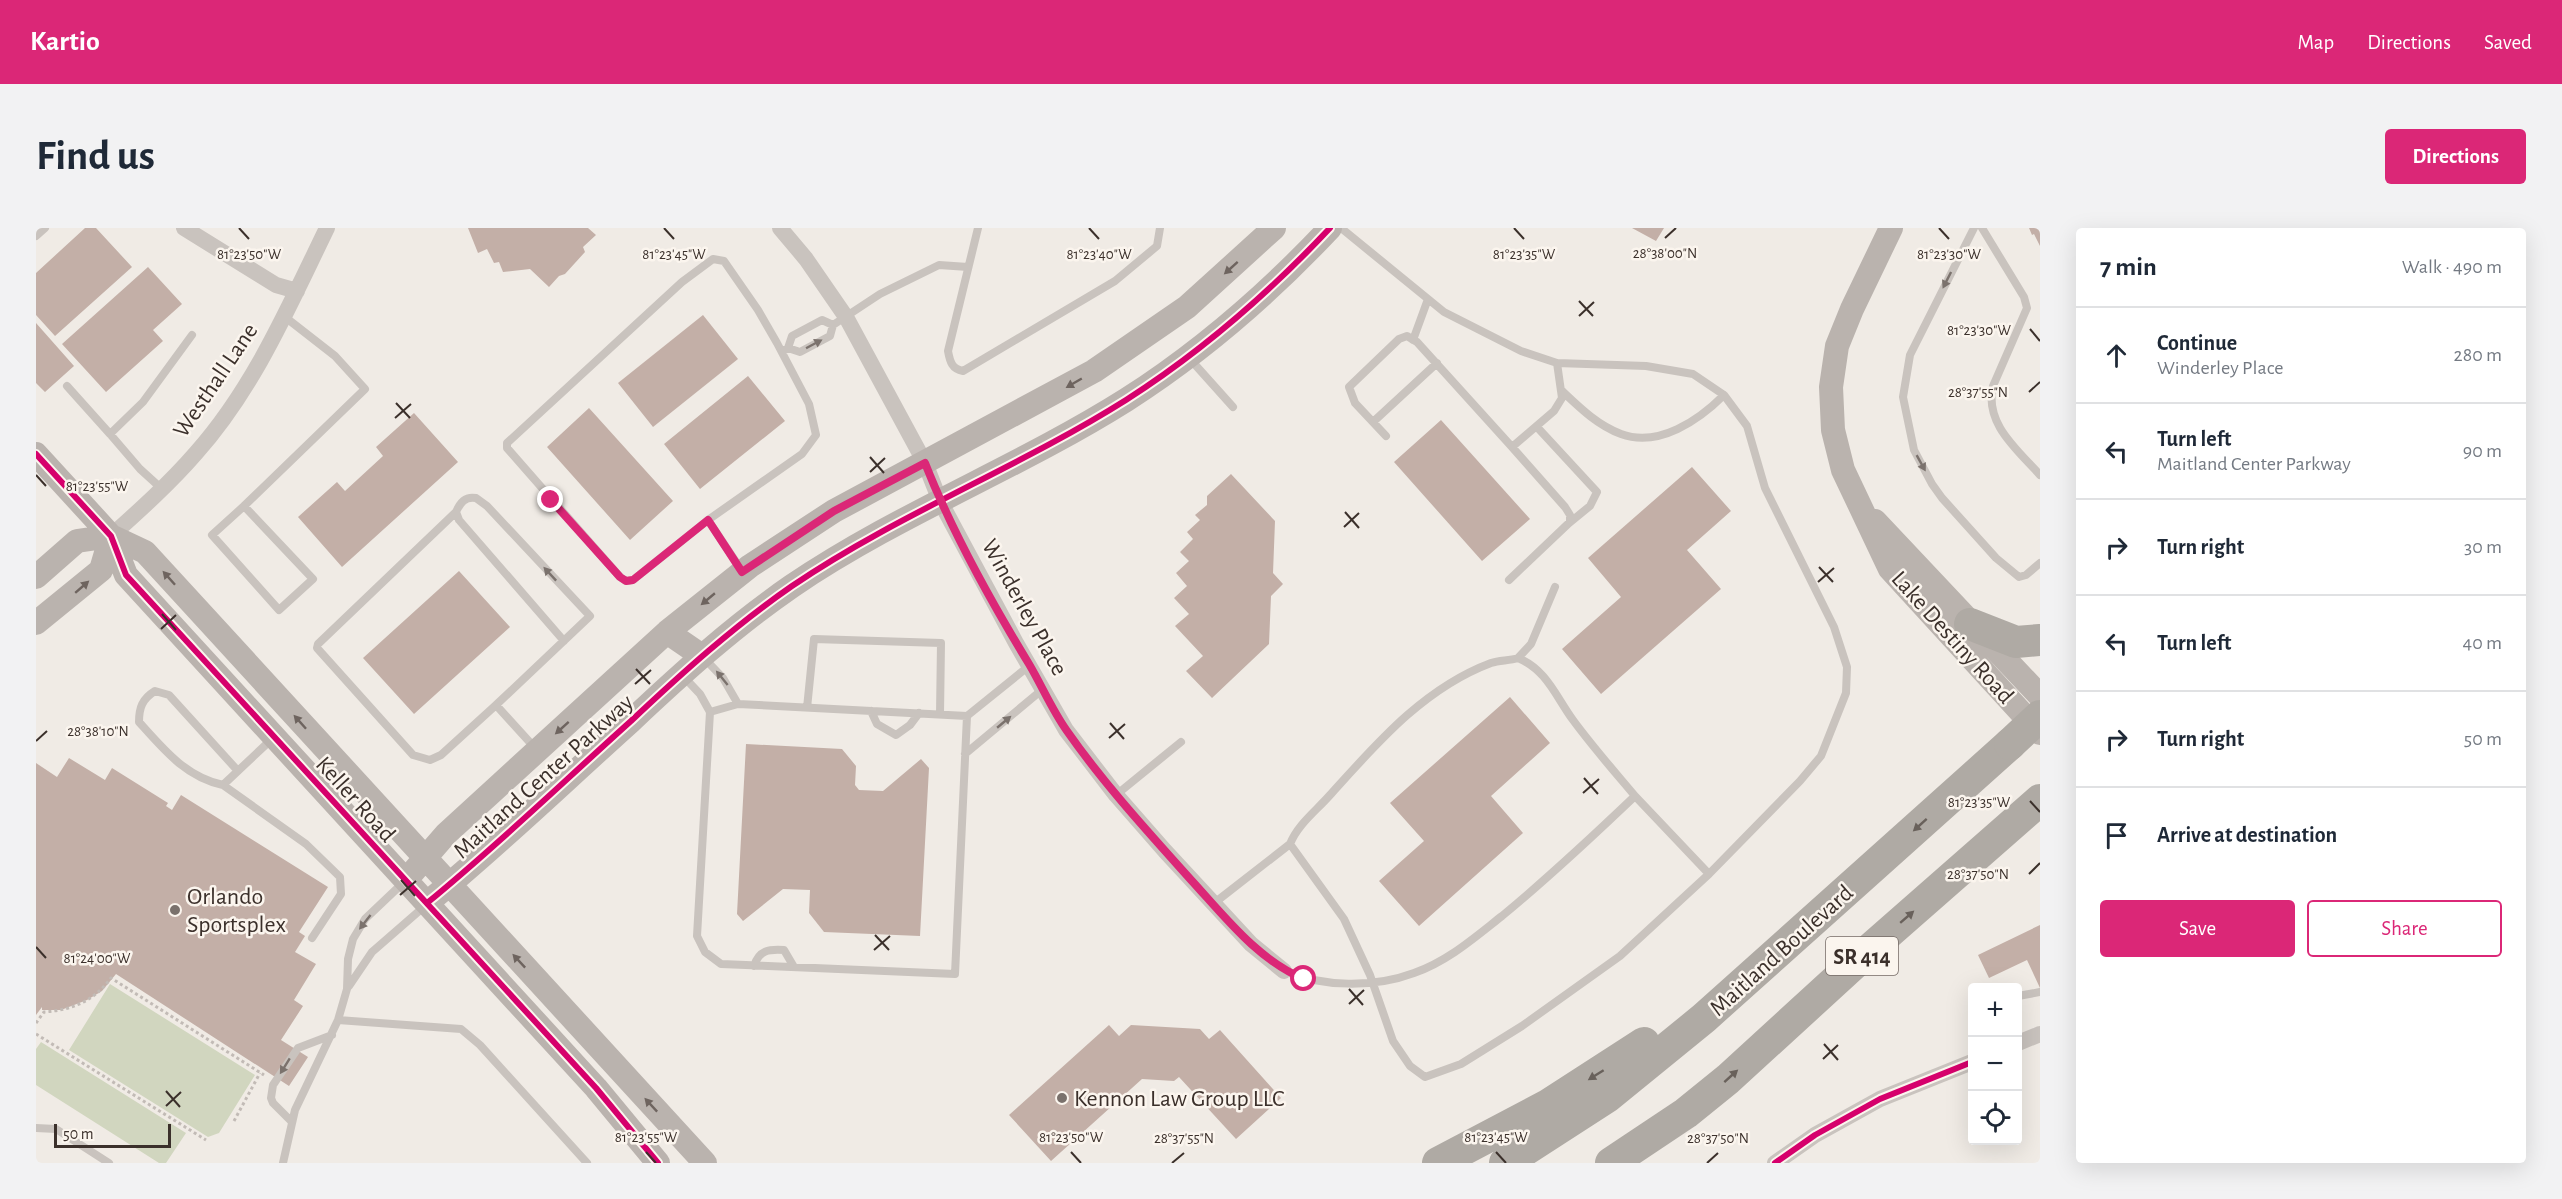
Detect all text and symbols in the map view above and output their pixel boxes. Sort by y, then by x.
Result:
text: Kartio [30,28,100,56]
text: Map [2298,32,2334,53]
text: Directions [2367,32,2451,53]
text: Saved [2484,32,2532,53]
button: Directions [2385,129,2526,184]
text: Find us [36,135,155,177]
text: 28°38'00"N [1633,246,1697,261]
text: 81°23'50"W [217,247,282,262]
text: 81°23'45"W [642,247,706,262]
text: 81°23'40"W [1066,247,1132,262]
text: 81°23'35"W [1493,247,1556,262]
text: 81°23'30"W [1917,247,1982,262]
text: 7 min [2100,254,2157,280]
text: Walk · 490 m [2402,257,2502,277]
one-way arrow [1224,261,1239,275]
one-way arrow [1943,271,1953,289]
street label: Westhall Lane [169,319,263,442]
text: 81°23'30"W [1947,323,2012,338]
text: Continue [2157,332,2237,354]
one-way arrow [806,339,823,349]
icon: ahead [2100,339,2133,372]
text: 280 m [2454,345,2502,365]
text: Winderley Place [2157,358,2284,378]
one-way arrow [1065,378,1082,388]
text: 28°37'55"N [1948,385,2008,400]
text: Turn left [2157,428,2231,450]
icon: left [2100,435,2133,468]
text: 90 m [2463,441,2502,461]
one-way arrow [1916,454,1926,471]
text: Maitland Center Parkway [2157,454,2351,474]
text: 81°23'55"W [66,479,129,494]
route end [537,486,563,512]
icon: right [2100,531,2133,564]
street label: Winderley Place [977,535,1071,680]
text: Turn right [2157,536,2244,558]
text: 30 m [2464,537,2502,557]
one-way arrow [544,567,558,581]
street label: Lake Destiny Road [1887,567,2018,709]
one-way arrow [162,571,176,586]
one-way arrow [74,581,89,594]
one-way arrow [700,592,716,605]
icon: left [2100,627,2133,660]
text: Turn left [2157,632,2231,654]
text: 40 m [2463,633,2502,653]
one-way arrow [717,671,729,686]
street label: Maitland Center Parkway [449,690,638,863]
one-way arrow [294,715,307,730]
one-way arrow [996,716,1011,729]
one-way arrow [555,721,570,734]
icon: right [2100,723,2133,756]
text: 28°38'10"N [67,724,129,739]
text: Turn right [2157,728,2244,750]
text: 50 m [2464,729,2502,749]
street label: Keller Road [311,752,400,847]
text: 81°23'35"W [1948,795,2011,810]
one-way arrow [1913,818,1928,831]
icon: arrive [2100,819,2133,852]
text: Arrive at destination [2157,824,2337,846]
text: 28°37'50"N [1947,867,2009,882]
street label: Maitland Boulevard [1706,881,1858,1021]
place label: Orlando Sportsplex [187,885,287,937]
button: Save [2100,900,2295,957]
button: Share [2307,900,2502,957]
marker: Orlando Sportsplex [168,903,182,917]
one-way arrow [1899,911,1914,924]
one-way arrow [359,914,371,930]
road number: SR 414 [1826,937,1898,975]
text: 81°24'00"W [64,951,131,966]
one-way arrow [513,954,526,969]
route start [1290,965,1316,991]
map controls [1968,983,2022,1145]
button: + [1968,983,2022,1037]
button: − [1968,1037,2022,1091]
one-way arrow [279,1058,290,1074]
one-way arrow [1724,1069,1739,1083]
one-way arrow [1588,1070,1604,1081]
place label: Kennon Law Group LLC [1074,1087,1284,1111]
marker: Kennon Law Group LLC [1055,1091,1069,1105]
button: locate [1968,1091,2022,1145]
one-way arrow [644,1097,658,1112]
scale bar [54,1121,171,1148]
text: 50 m [63,1126,94,1142]
text: 81°23'55"W [615,1130,678,1145]
text: 81°23'50"W [1039,1130,1104,1145]
text: 81°23'45"W [1464,1130,1528,1145]
text: 28°37'55"N [1154,1131,1214,1146]
text: 28°37'50"N [1687,1131,1749,1146]

